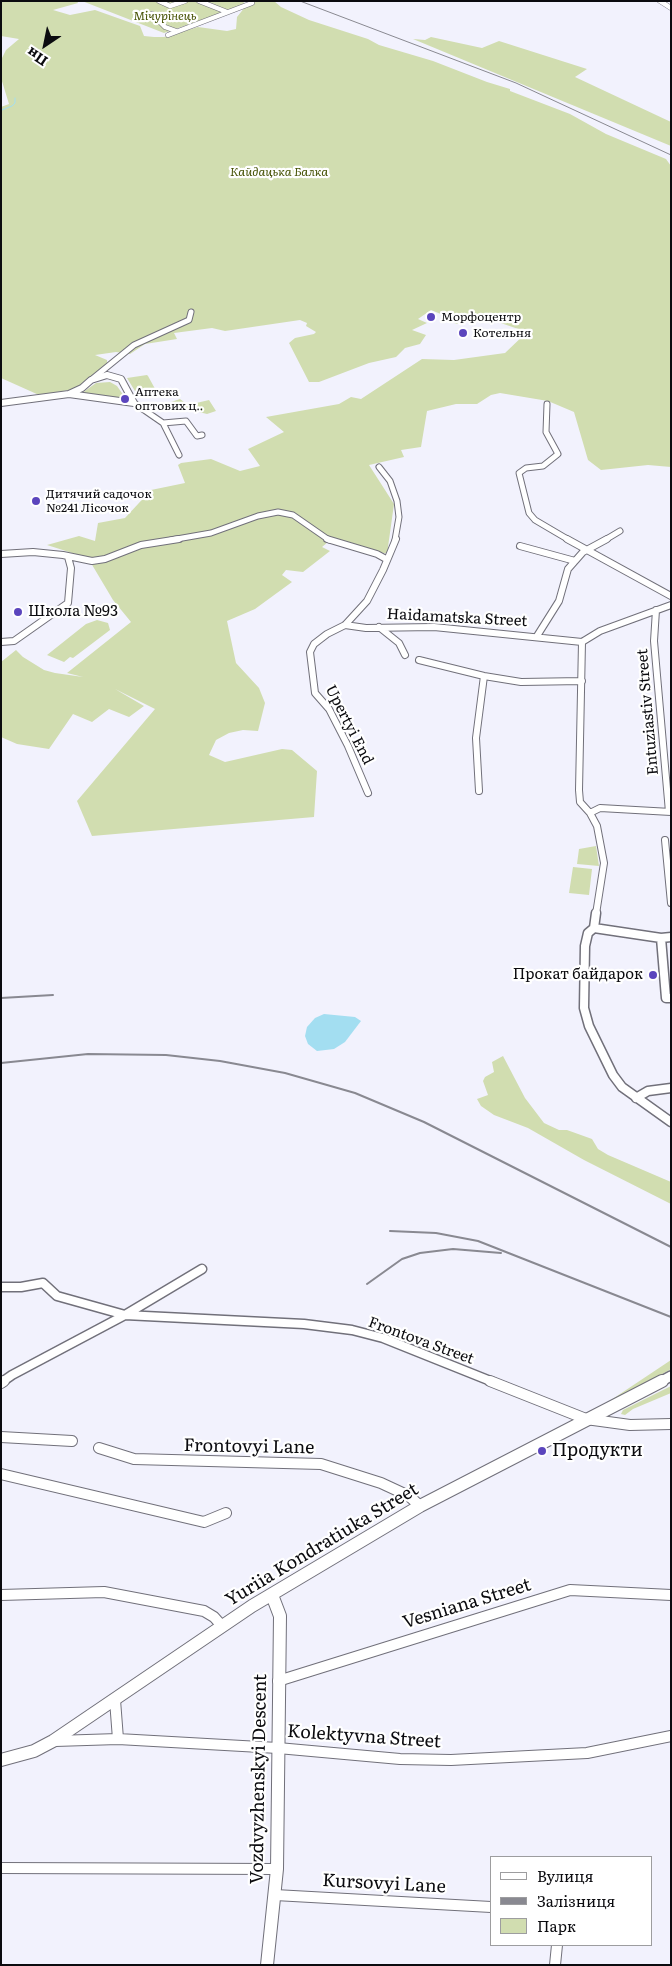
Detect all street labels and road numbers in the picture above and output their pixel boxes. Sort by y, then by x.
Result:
street label: Haidamatska Street [386,605,528,631]
street label: Entuziastiv Street [634,648,662,776]
street label: Upertyi End [321,682,377,768]
street label: Frontova Street [366,1314,476,1368]
street label: Frontovyi Lane [183,1435,315,1459]
street label: Yuriia Kondratiuka Street [222,1479,422,1611]
street label: Vesniana Street [400,1574,534,1634]
street label: Vozdvyzhenskyi Descent [246,1674,272,1884]
street label: Kolektyvna Street [286,1721,442,1753]
street label: Kursovyi Lane [322,1870,446,1898]

